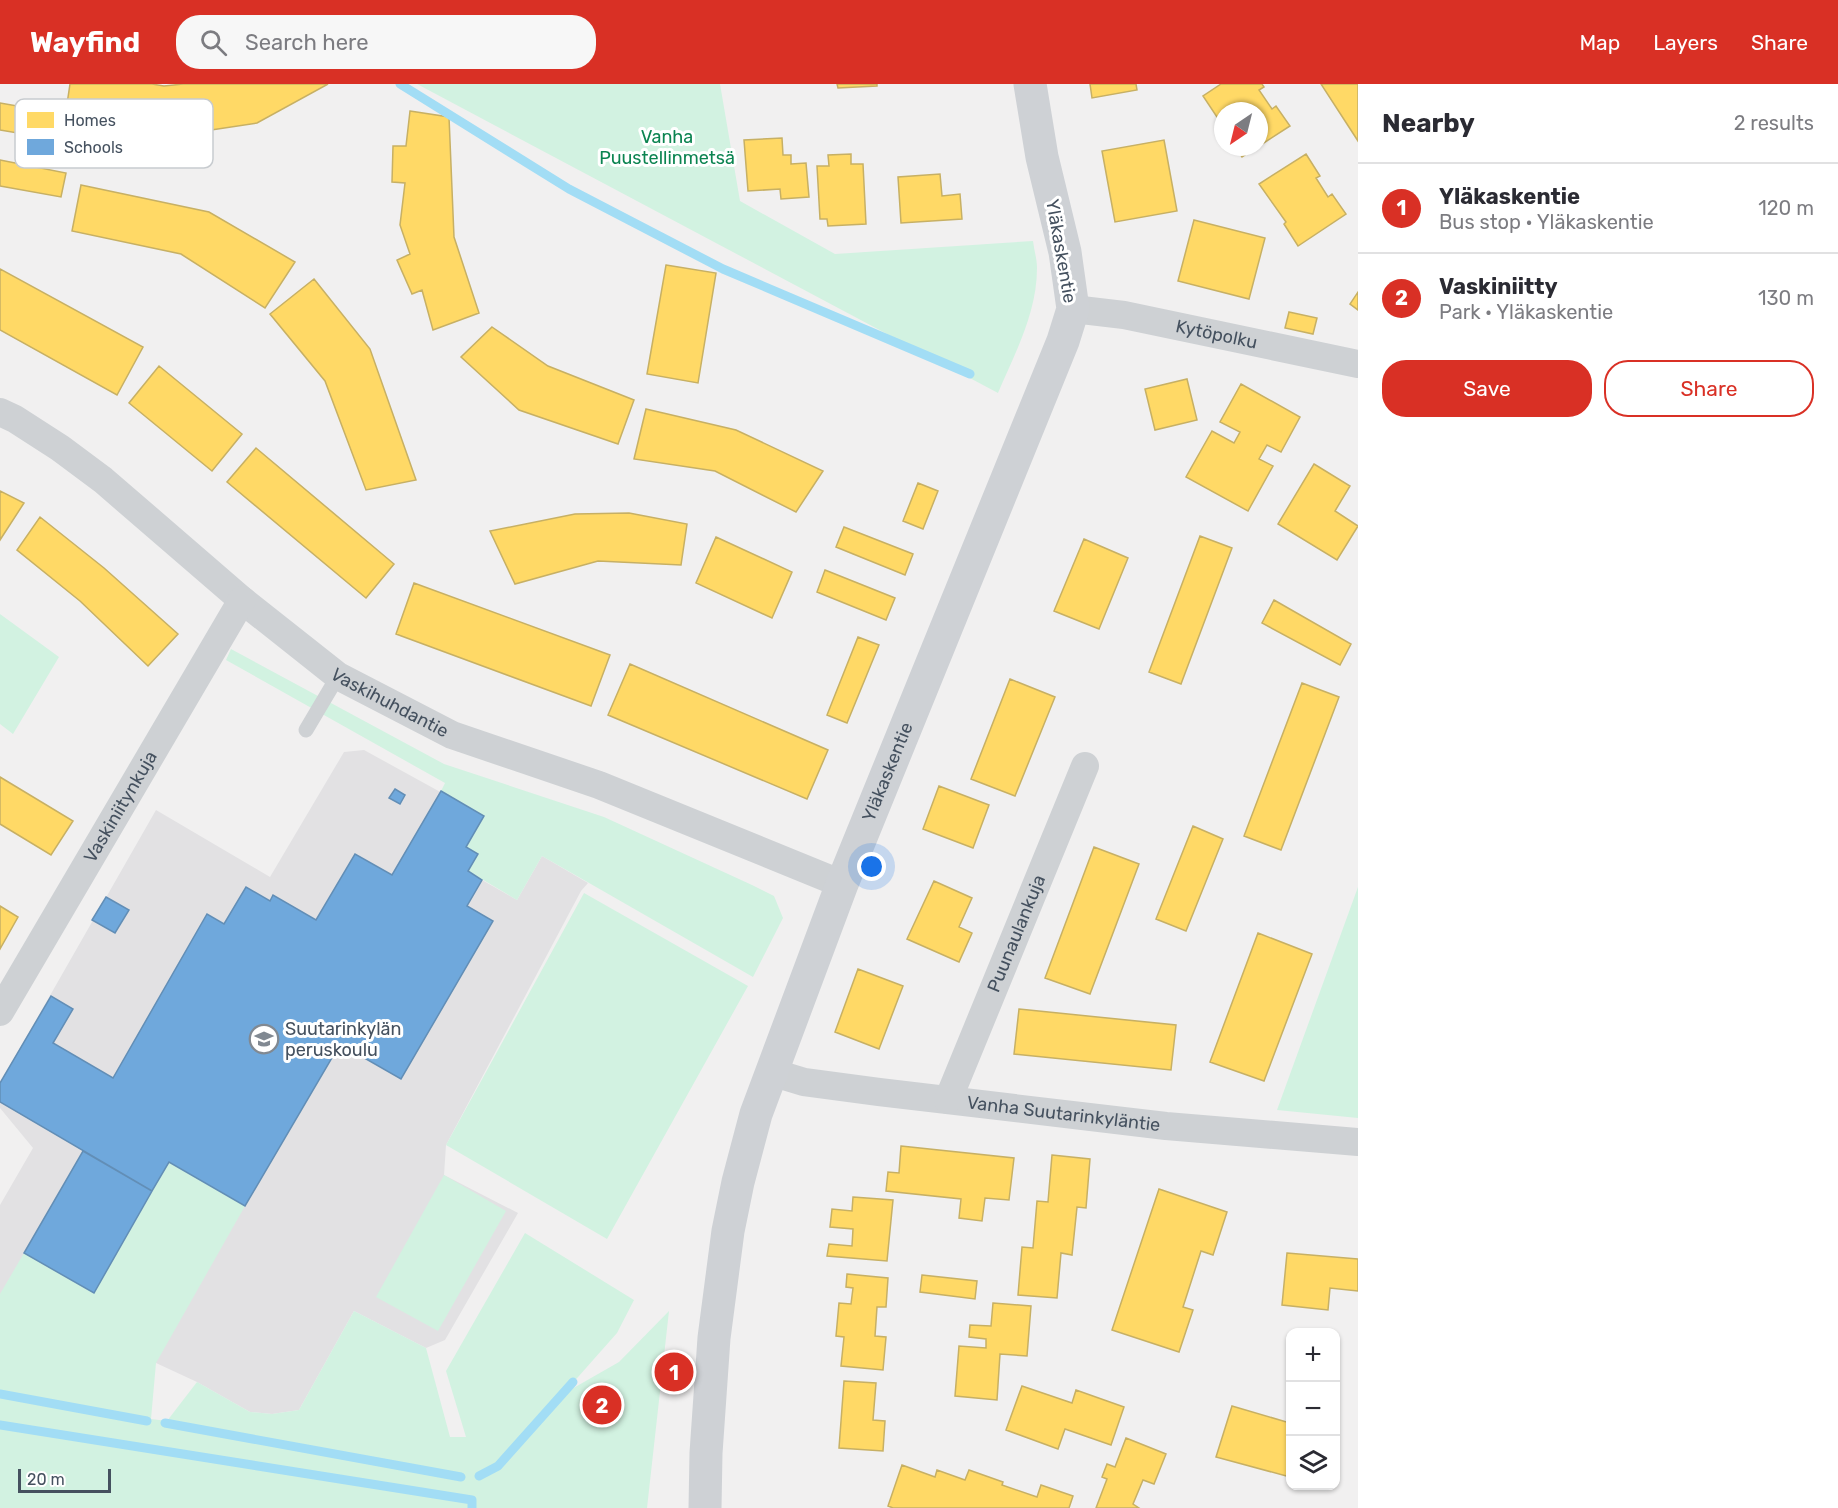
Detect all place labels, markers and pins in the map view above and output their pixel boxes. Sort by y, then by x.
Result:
place label: Suutarinkylän peruskoulu [285,1018,401,1061]
school or university icon: Suutarinkylän peruskoulu [248,1023,280,1055]
pin: 1 [654,1350,694,1394]
pin: 2 [582,1382,622,1428]

